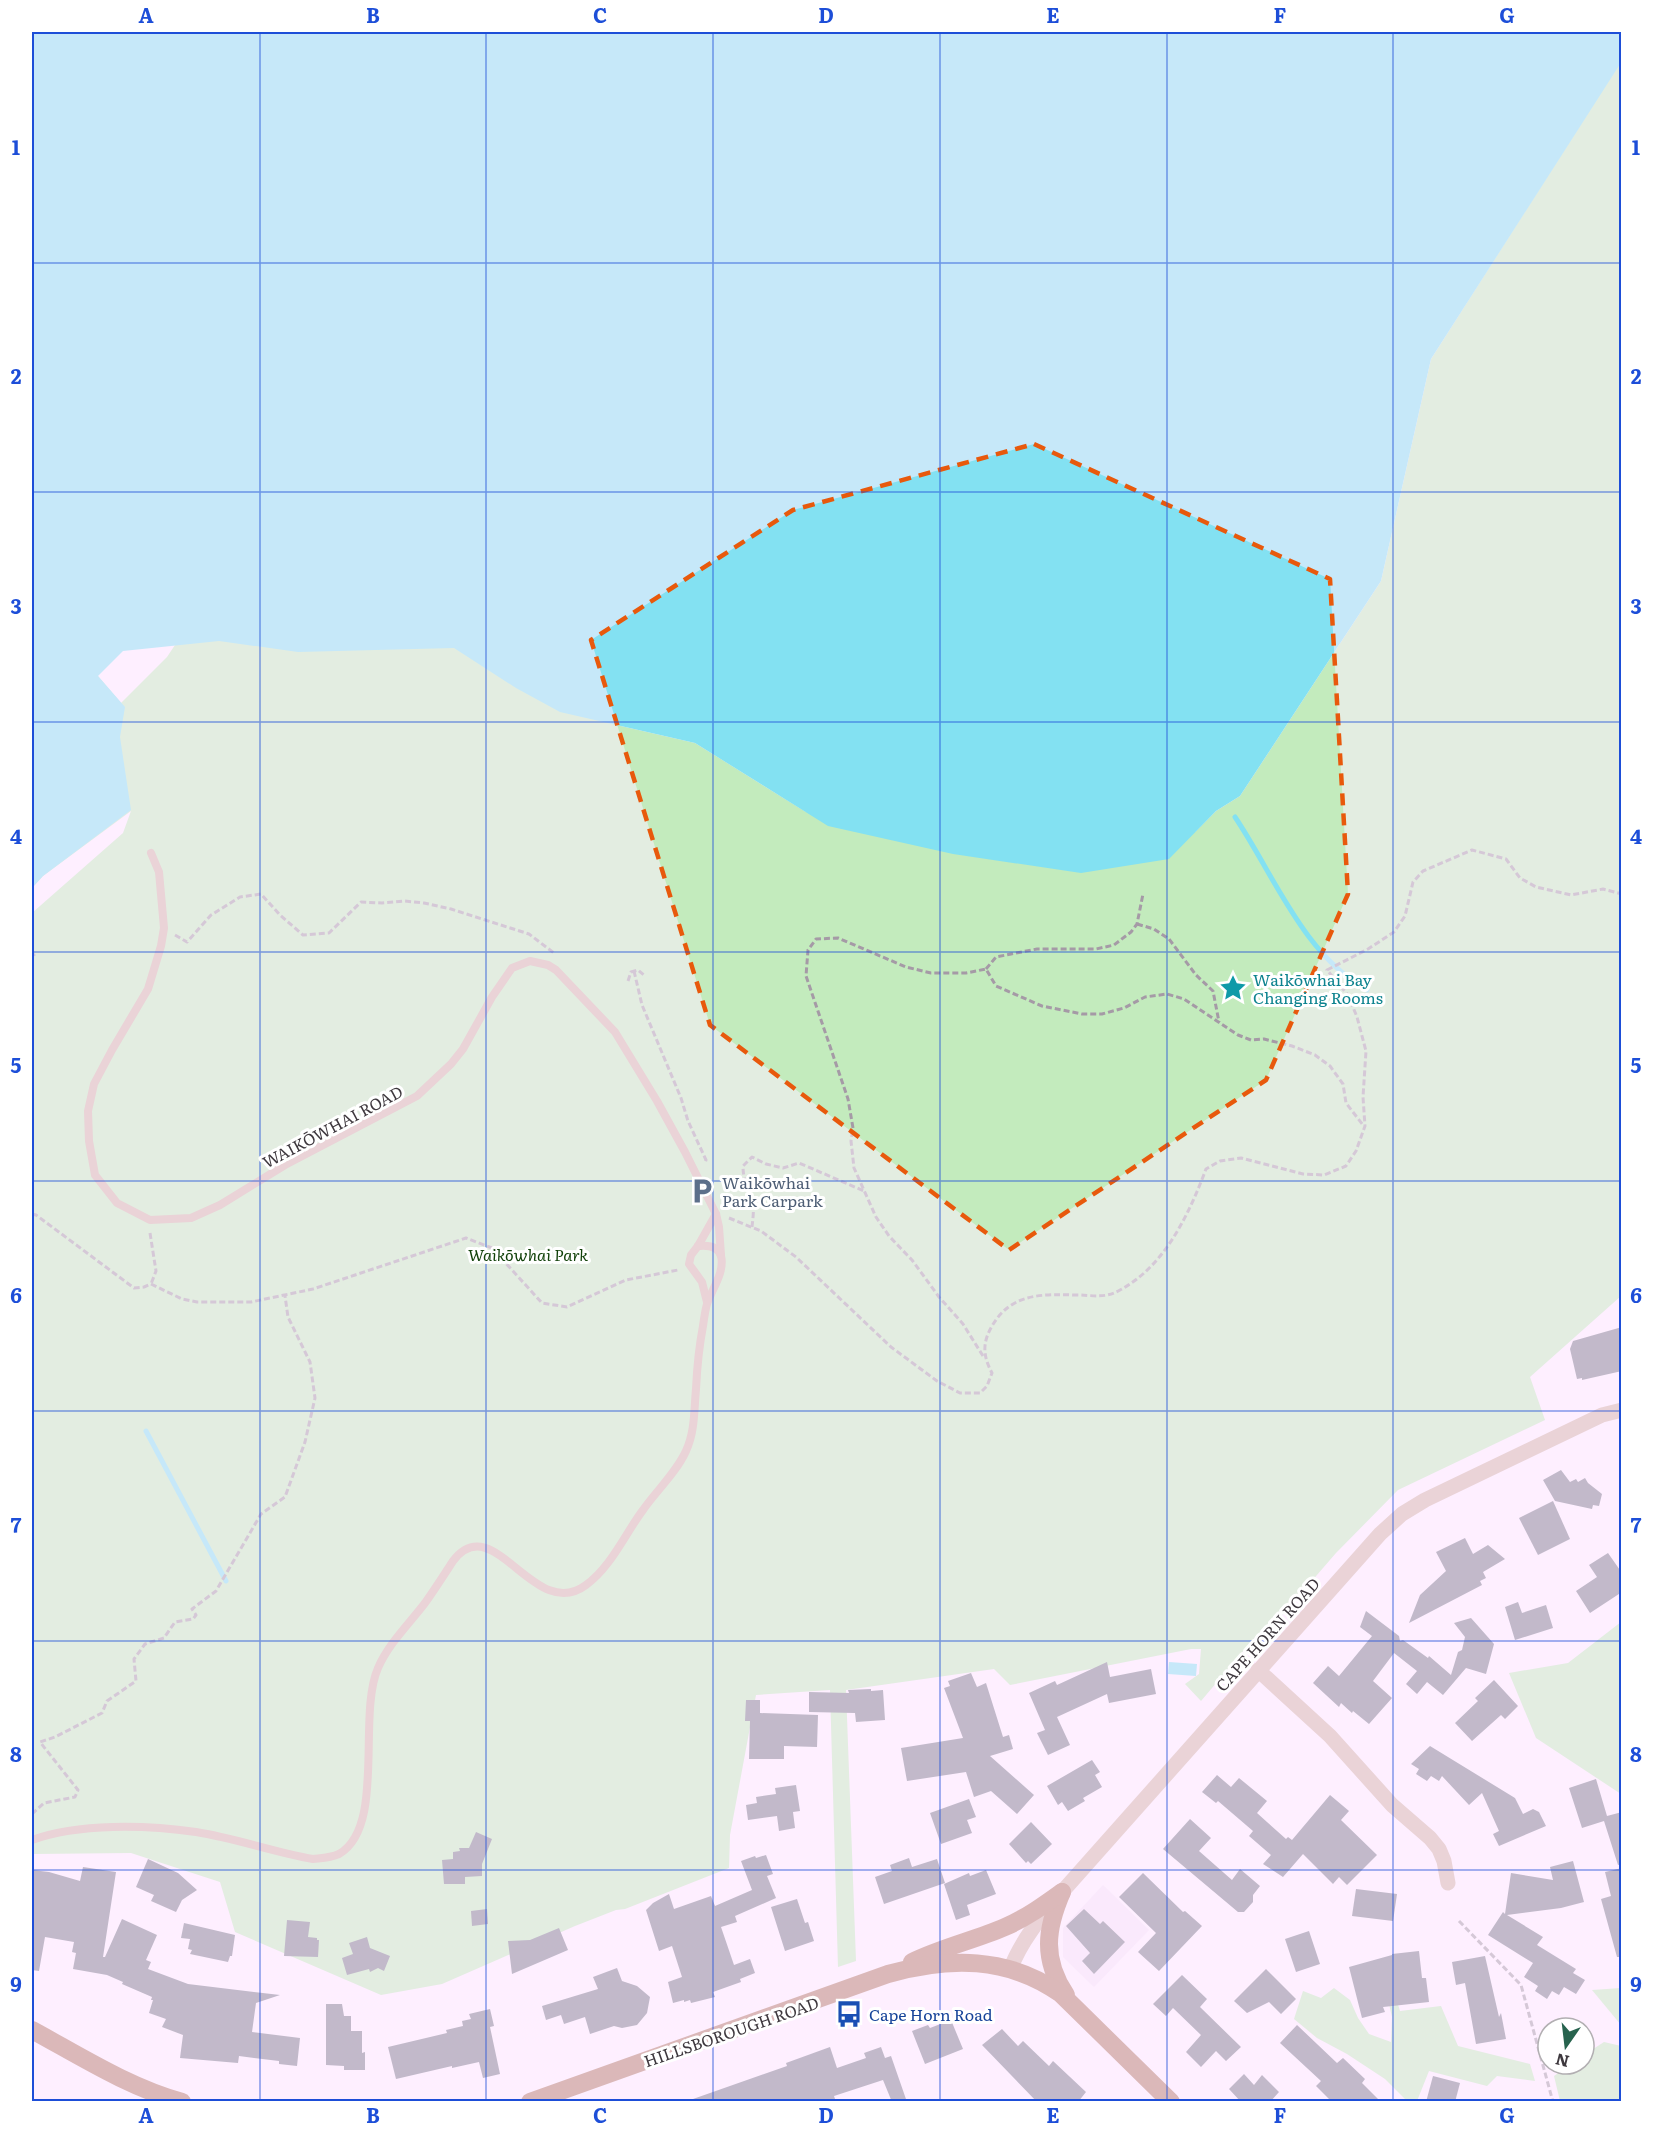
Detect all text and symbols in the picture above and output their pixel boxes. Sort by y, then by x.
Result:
text: A [138,0,154,29]
text: B [366,0,380,29]
text: C [593,0,607,29]
text: D [818,0,834,29]
text: E [1046,0,1060,29]
text: F [1274,0,1287,29]
text: G [1499,0,1515,29]
text: 1 [12,131,20,161]
text: 1 [1632,131,1640,161]
text: 2 [11,360,22,390]
text: 2 [1631,360,1642,390]
text: 3 [10,590,22,620]
text: 3 [1630,590,1642,620]
text: 4 [10,820,22,850]
text: 4 [1630,820,1642,850]
place label: Waikōwhai Bay Changing Rooms [1253,967,1383,1009]
place icon: Waikōwhai Bay Changing Rooms [1218,973,1248,1003]
text: 5 [11,1049,22,1079]
text: 5 [1631,1049,1642,1079]
street label: WAIKŌWHAI ROAD [257,1079,407,1173]
place label: Waikōwhai Park Carpark [722,1170,823,1212]
parking icon: Waikōwhai Park Carpark [687,1176,717,1206]
park label: Waikōwhai Park [468,1242,588,1266]
text: 6 [10,1279,22,1309]
text: 6 [1630,1279,1642,1309]
text: 7 [11,1509,22,1539]
text: 7 [1631,1509,1642,1539]
street label: CAPE HORN ROAD [1209,1572,1325,1696]
text: 8 [10,1738,22,1768]
text: 8 [1630,1738,1642,1768]
text: 9 [10,1968,22,1998]
text: 9 [1630,1968,1642,1998]
street label: HILLSBOROUGH ROAD [640,1990,822,2072]
bus stop icon: Cape Horn Road [834,1999,864,2029]
place label: Cape Horn Road [869,2002,993,2026]
north arrow [1536,2016,1596,2076]
text: N [1553,2048,1572,2075]
text: A [138,2099,154,2129]
text: B [366,2099,380,2129]
text: C [593,2099,607,2129]
text: D [818,2099,834,2129]
text: E [1046,2099,1060,2129]
text: F [1274,2099,1287,2129]
text: G [1499,2099,1515,2129]

